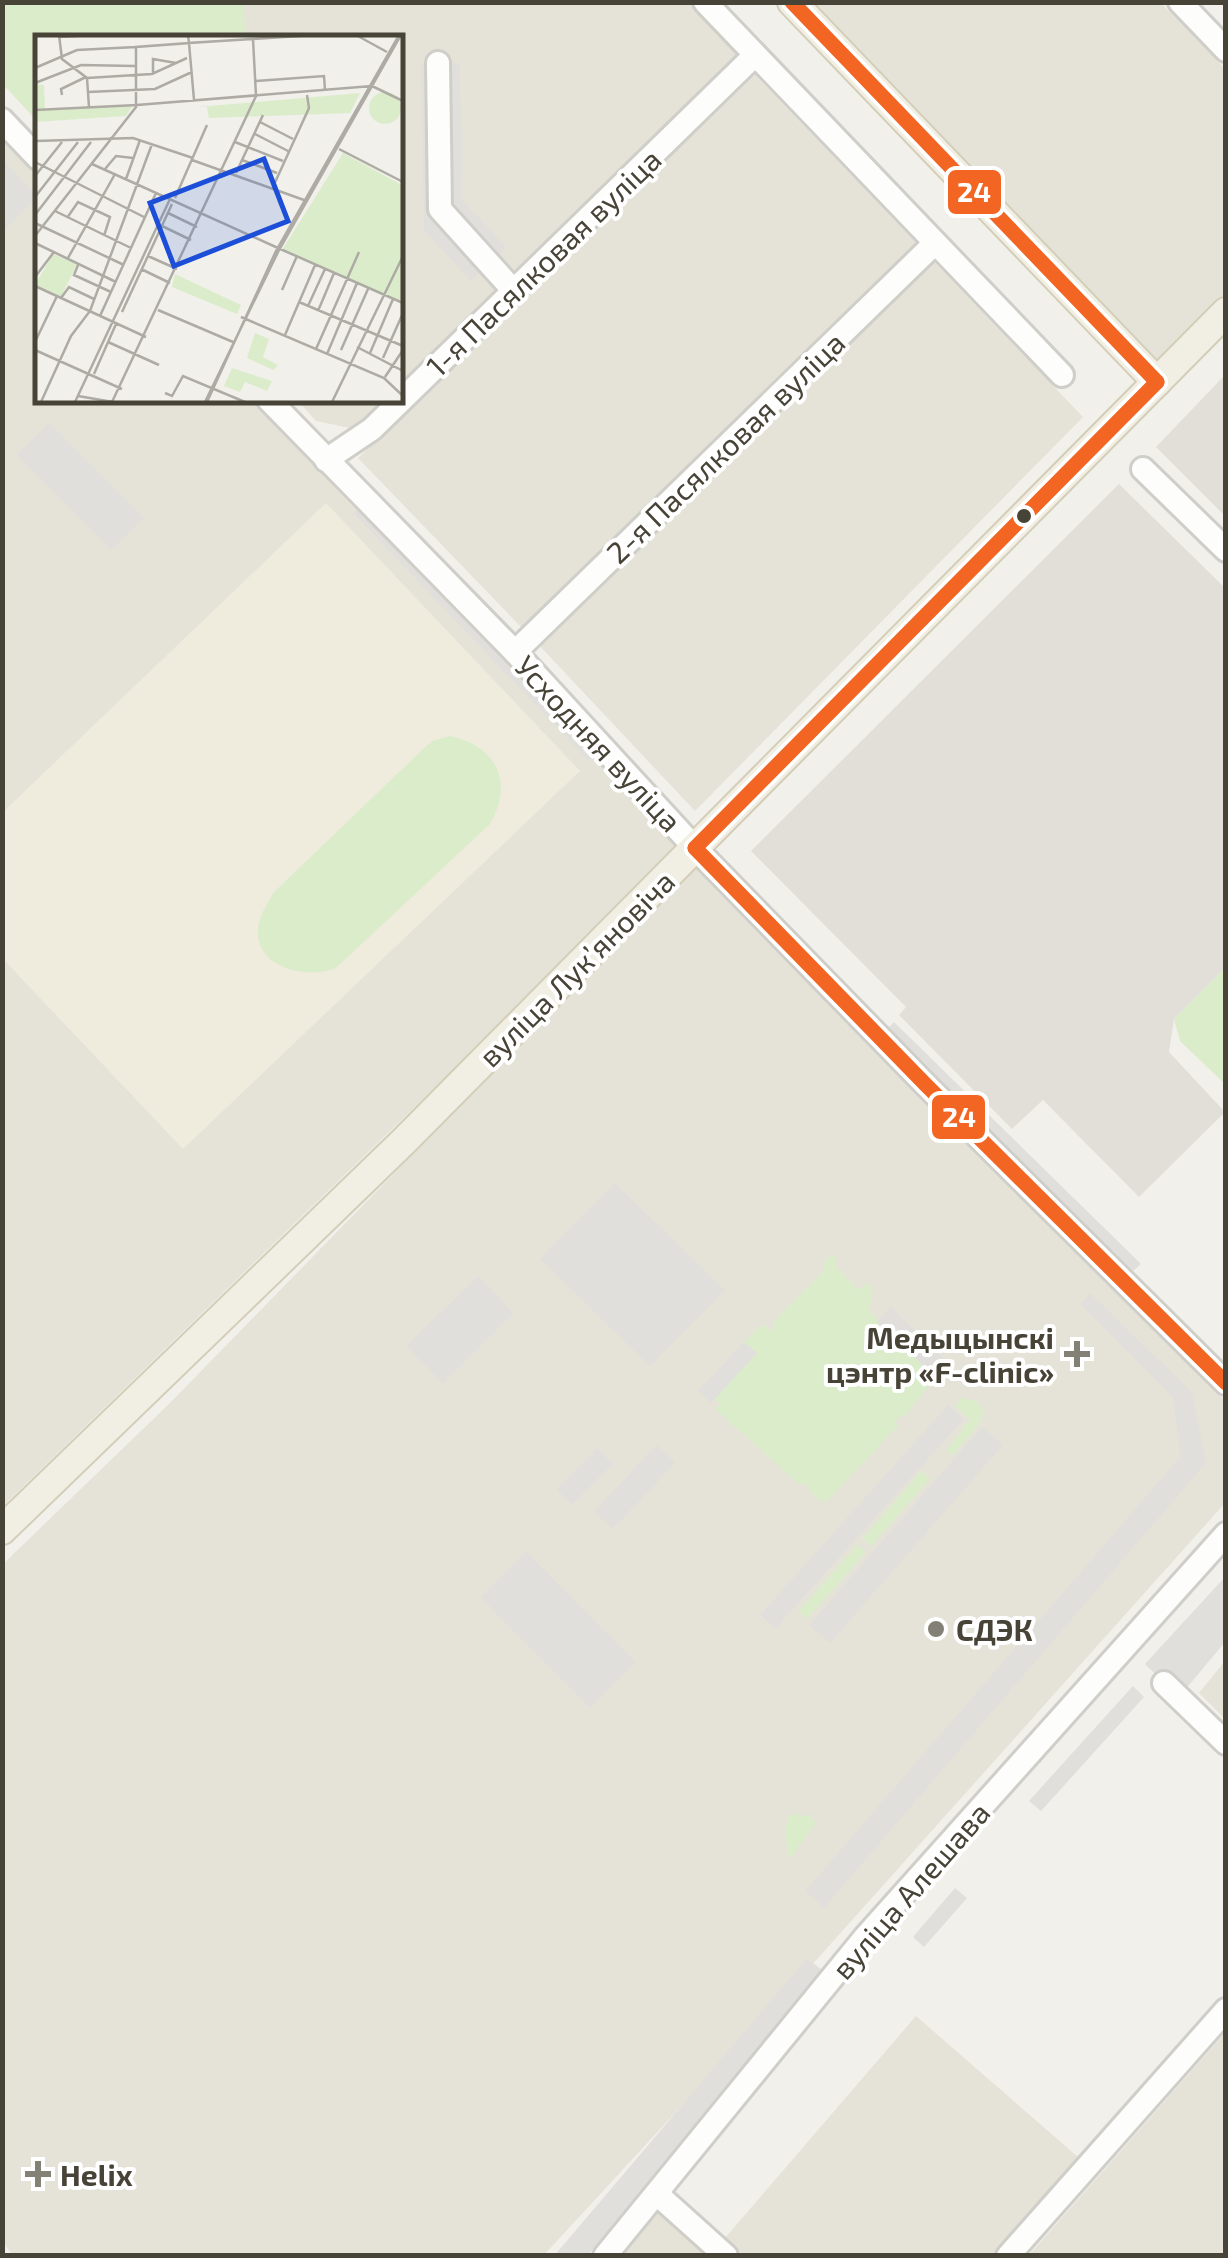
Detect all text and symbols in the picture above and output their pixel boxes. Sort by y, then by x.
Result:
inset map [35,35,402,402]
street label: 1-я Пасялковая вуліца [418,141,669,384]
line badge: 24 [946,168,1003,216]
text: 24 [957,174,991,208]
street label: 2-я Пасялковая вуліца [598,324,852,571]
unlabelled marker [1014,506,1034,526]
street label: Усходняя вуліца [508,648,690,839]
street label: вуліца Лукʼяновіча [471,863,682,1074]
line badge: 24 [930,1093,987,1141]
text: 24 [942,1099,976,1133]
place label: Медыцынскі цэнтр «F-clinic» [826,1319,1054,1389]
marker: Медыцынскі цэнтр «F-clinic» [1064,1341,1090,1367]
place label: СДЭК [956,1611,1033,1647]
marker: СДЭК [925,1618,947,1640]
street label: вуліца Алешава [823,1794,997,1986]
place label: Helix [60,2156,133,2192]
marker: Helix [25,2161,51,2187]

